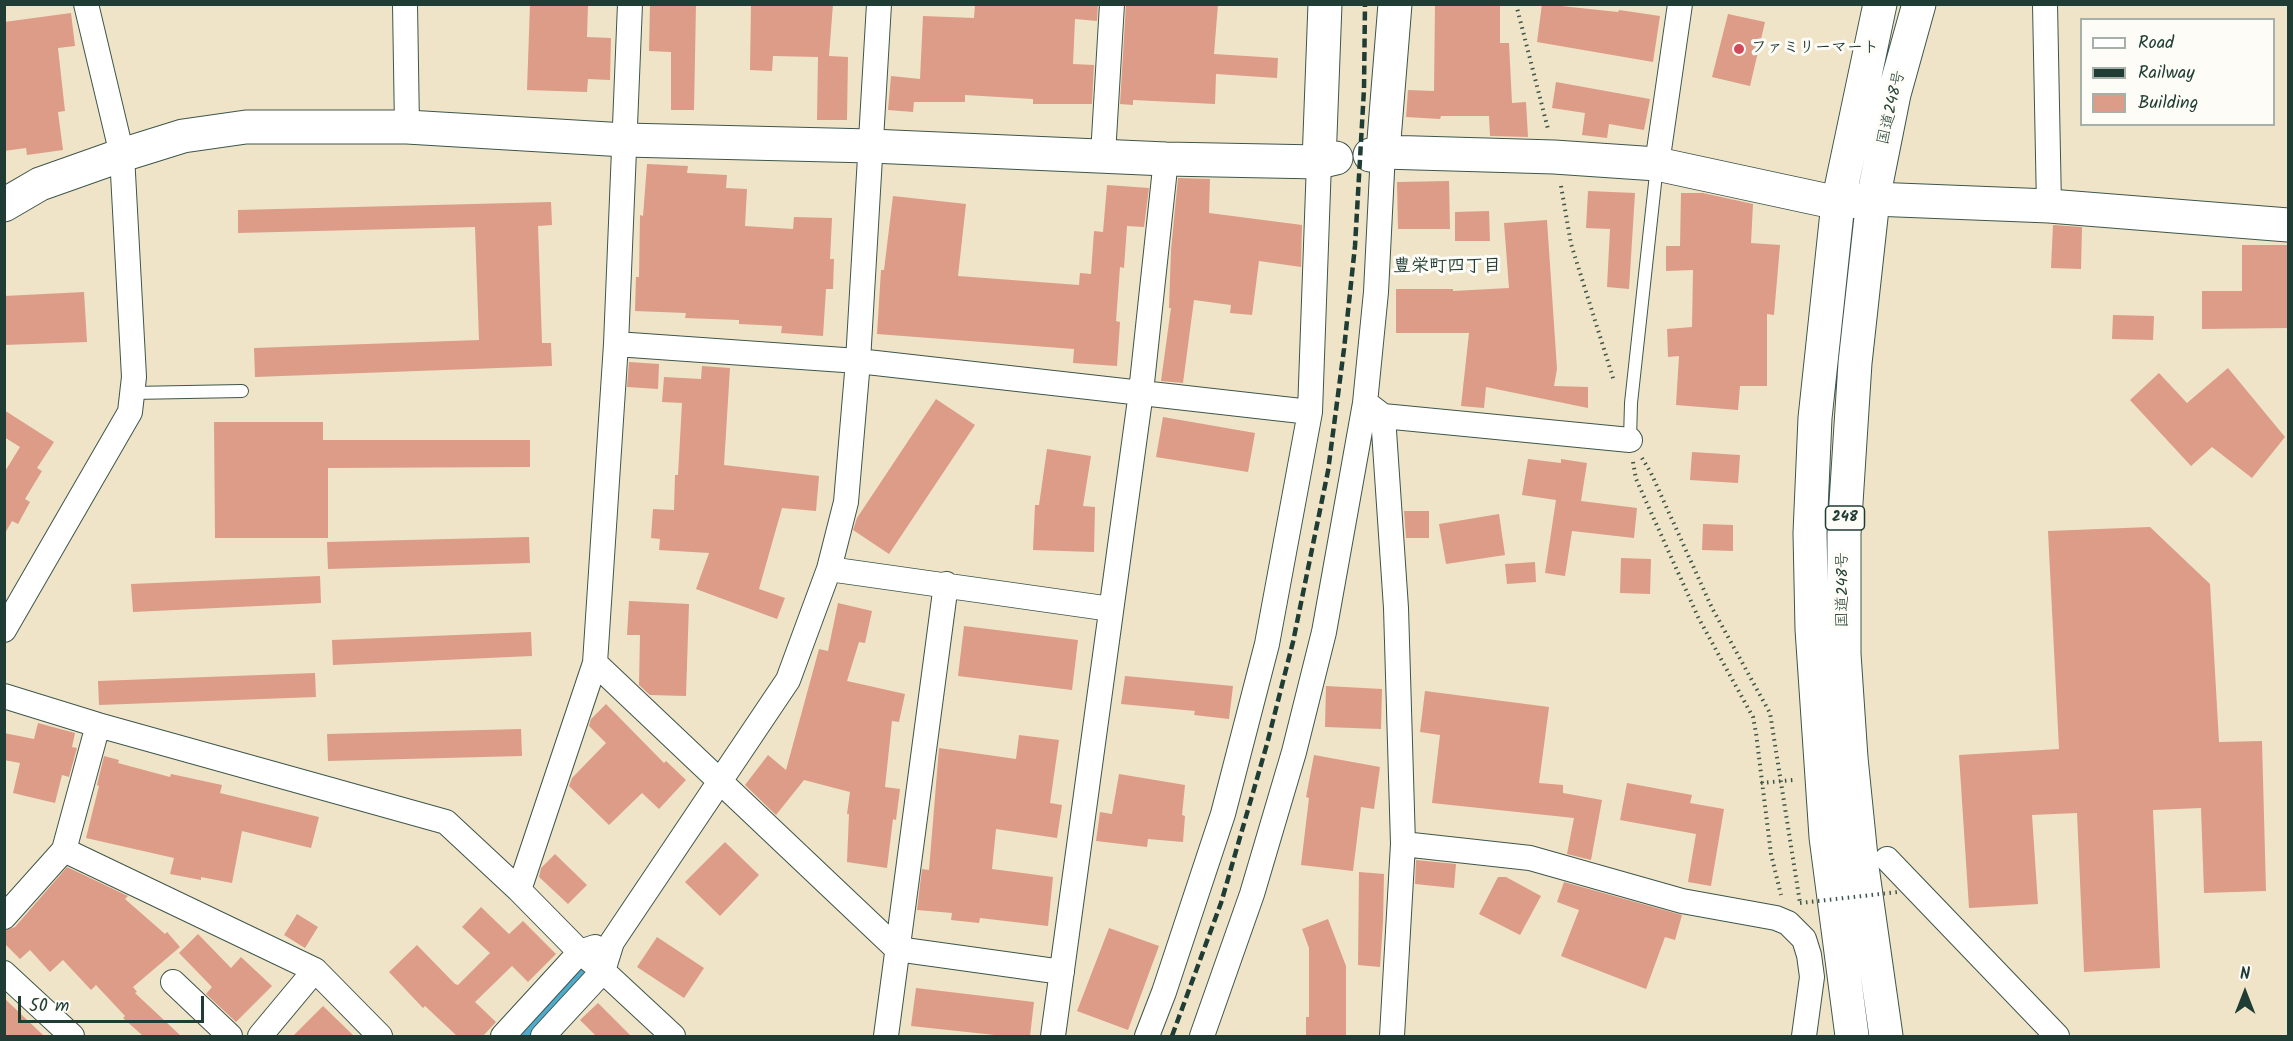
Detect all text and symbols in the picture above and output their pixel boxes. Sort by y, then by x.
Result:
legend [2080,18,2275,126]
text: Road [2138,29,2174,58]
place label: ファミリーマート [1751,39,1879,59]
marker: ファミリーマート [1732,42,1746,56]
text: Railway [2138,59,2195,88]
street label: 国道248号 [1875,69,1911,147]
text: Building [2138,89,2198,118]
district label: 豊栄町四丁目 [1393,257,1501,279]
road number: 248 [1826,506,1864,530]
street label: 国道248号 [1834,552,1854,628]
text: N [2240,962,2250,987]
north arrow [2215,963,2275,1023]
scale bar [21,984,207,1022]
text: 50 m [29,992,69,1021]

